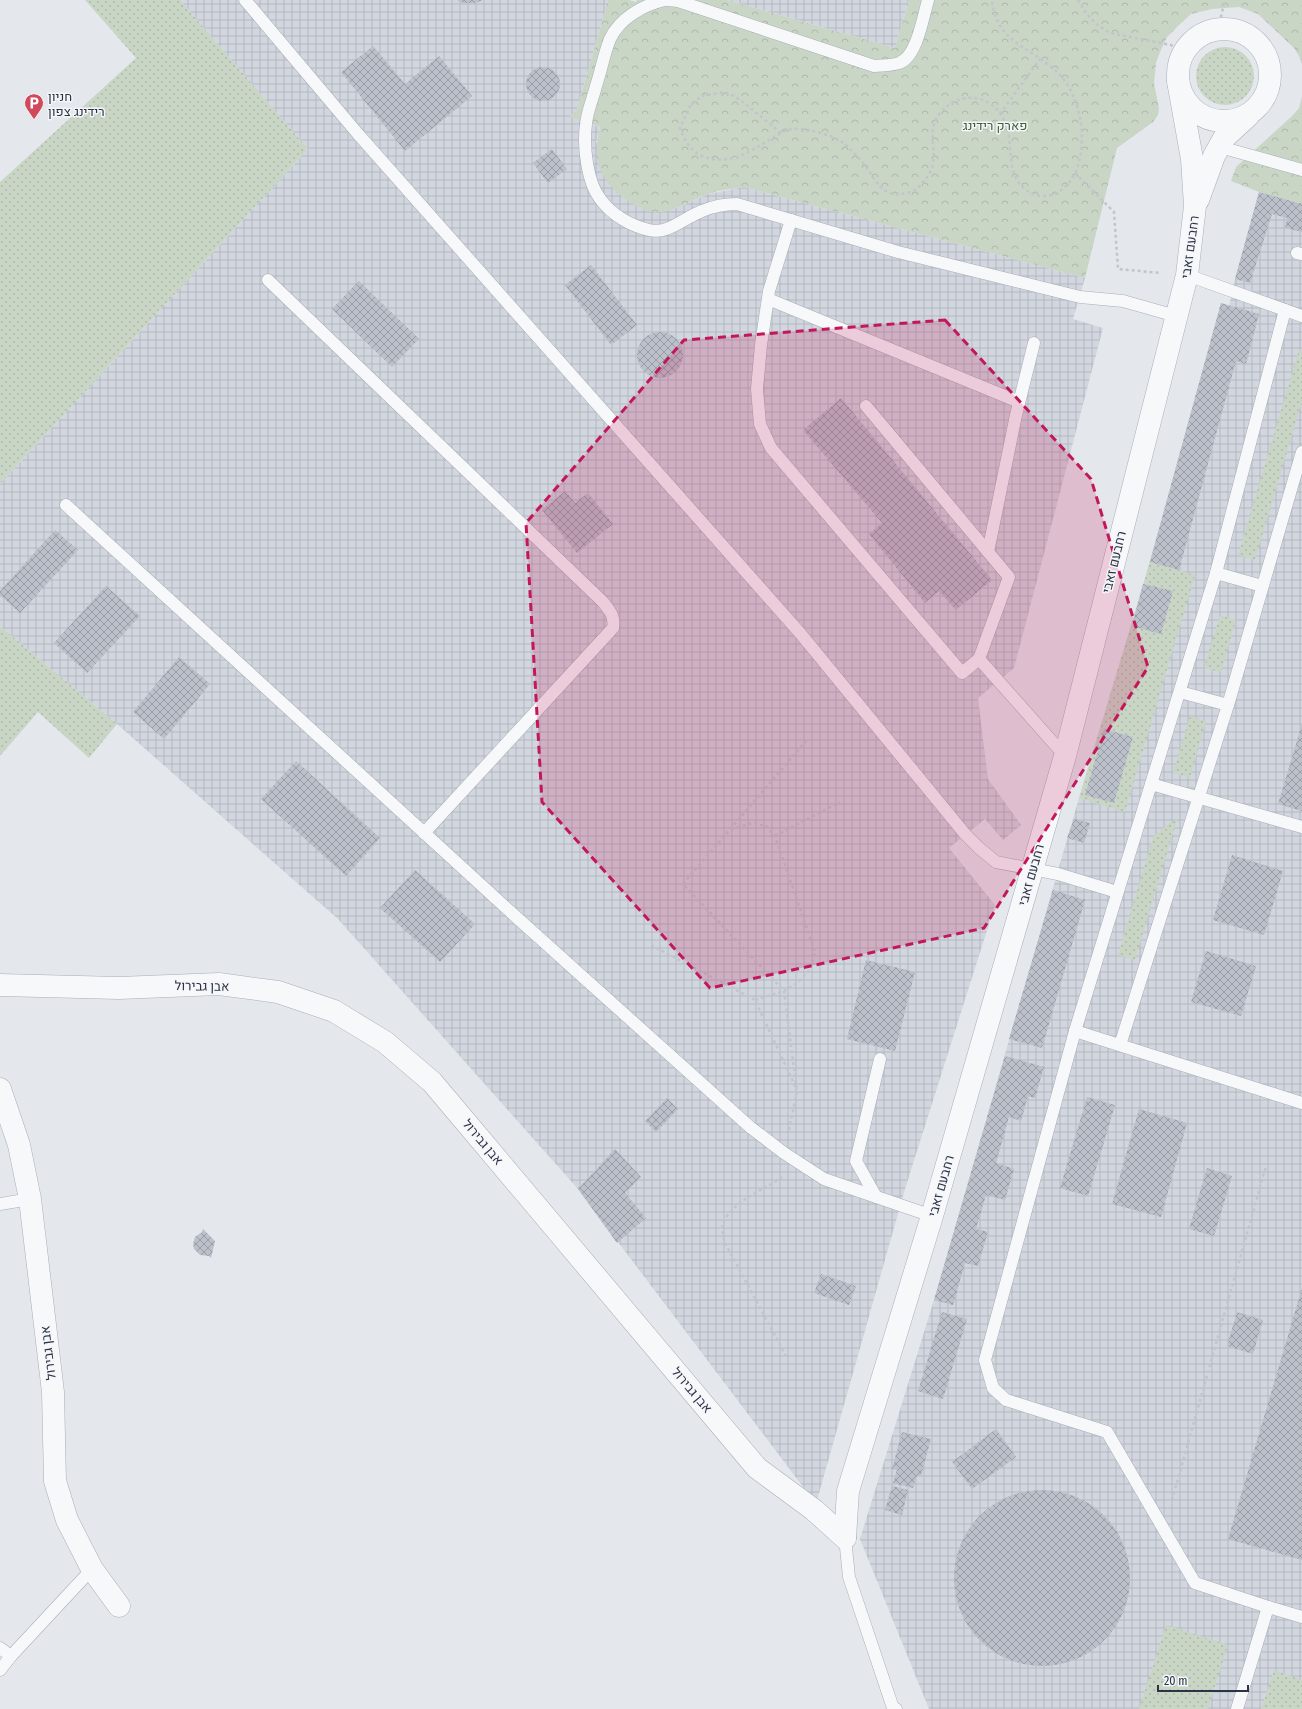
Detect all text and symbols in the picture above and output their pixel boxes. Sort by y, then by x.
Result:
place label: חניון רידינג צפון [48,89,105,119]
parking icon: חניון רידינג צפון [23,92,45,120]
park label: פארק רידינג [963,118,1027,133]
street label: רחבעם זאבי [1178,214,1202,280]
street label: רחבעם זאבי [1099,529,1129,595]
street label: רחבעם זאבי [1015,842,1047,908]
street label: אבן גבירול [175,978,229,994]
street label: אבן גבירול [460,1116,506,1168]
street label: רחבעם זאבי [925,1153,957,1219]
street label: אבן גבירול [37,1325,59,1381]
street label: אבן גבירול [669,1364,715,1416]
scale bar [1158,1667,1248,1693]
text: 20 m [1164,1674,1188,1688]

